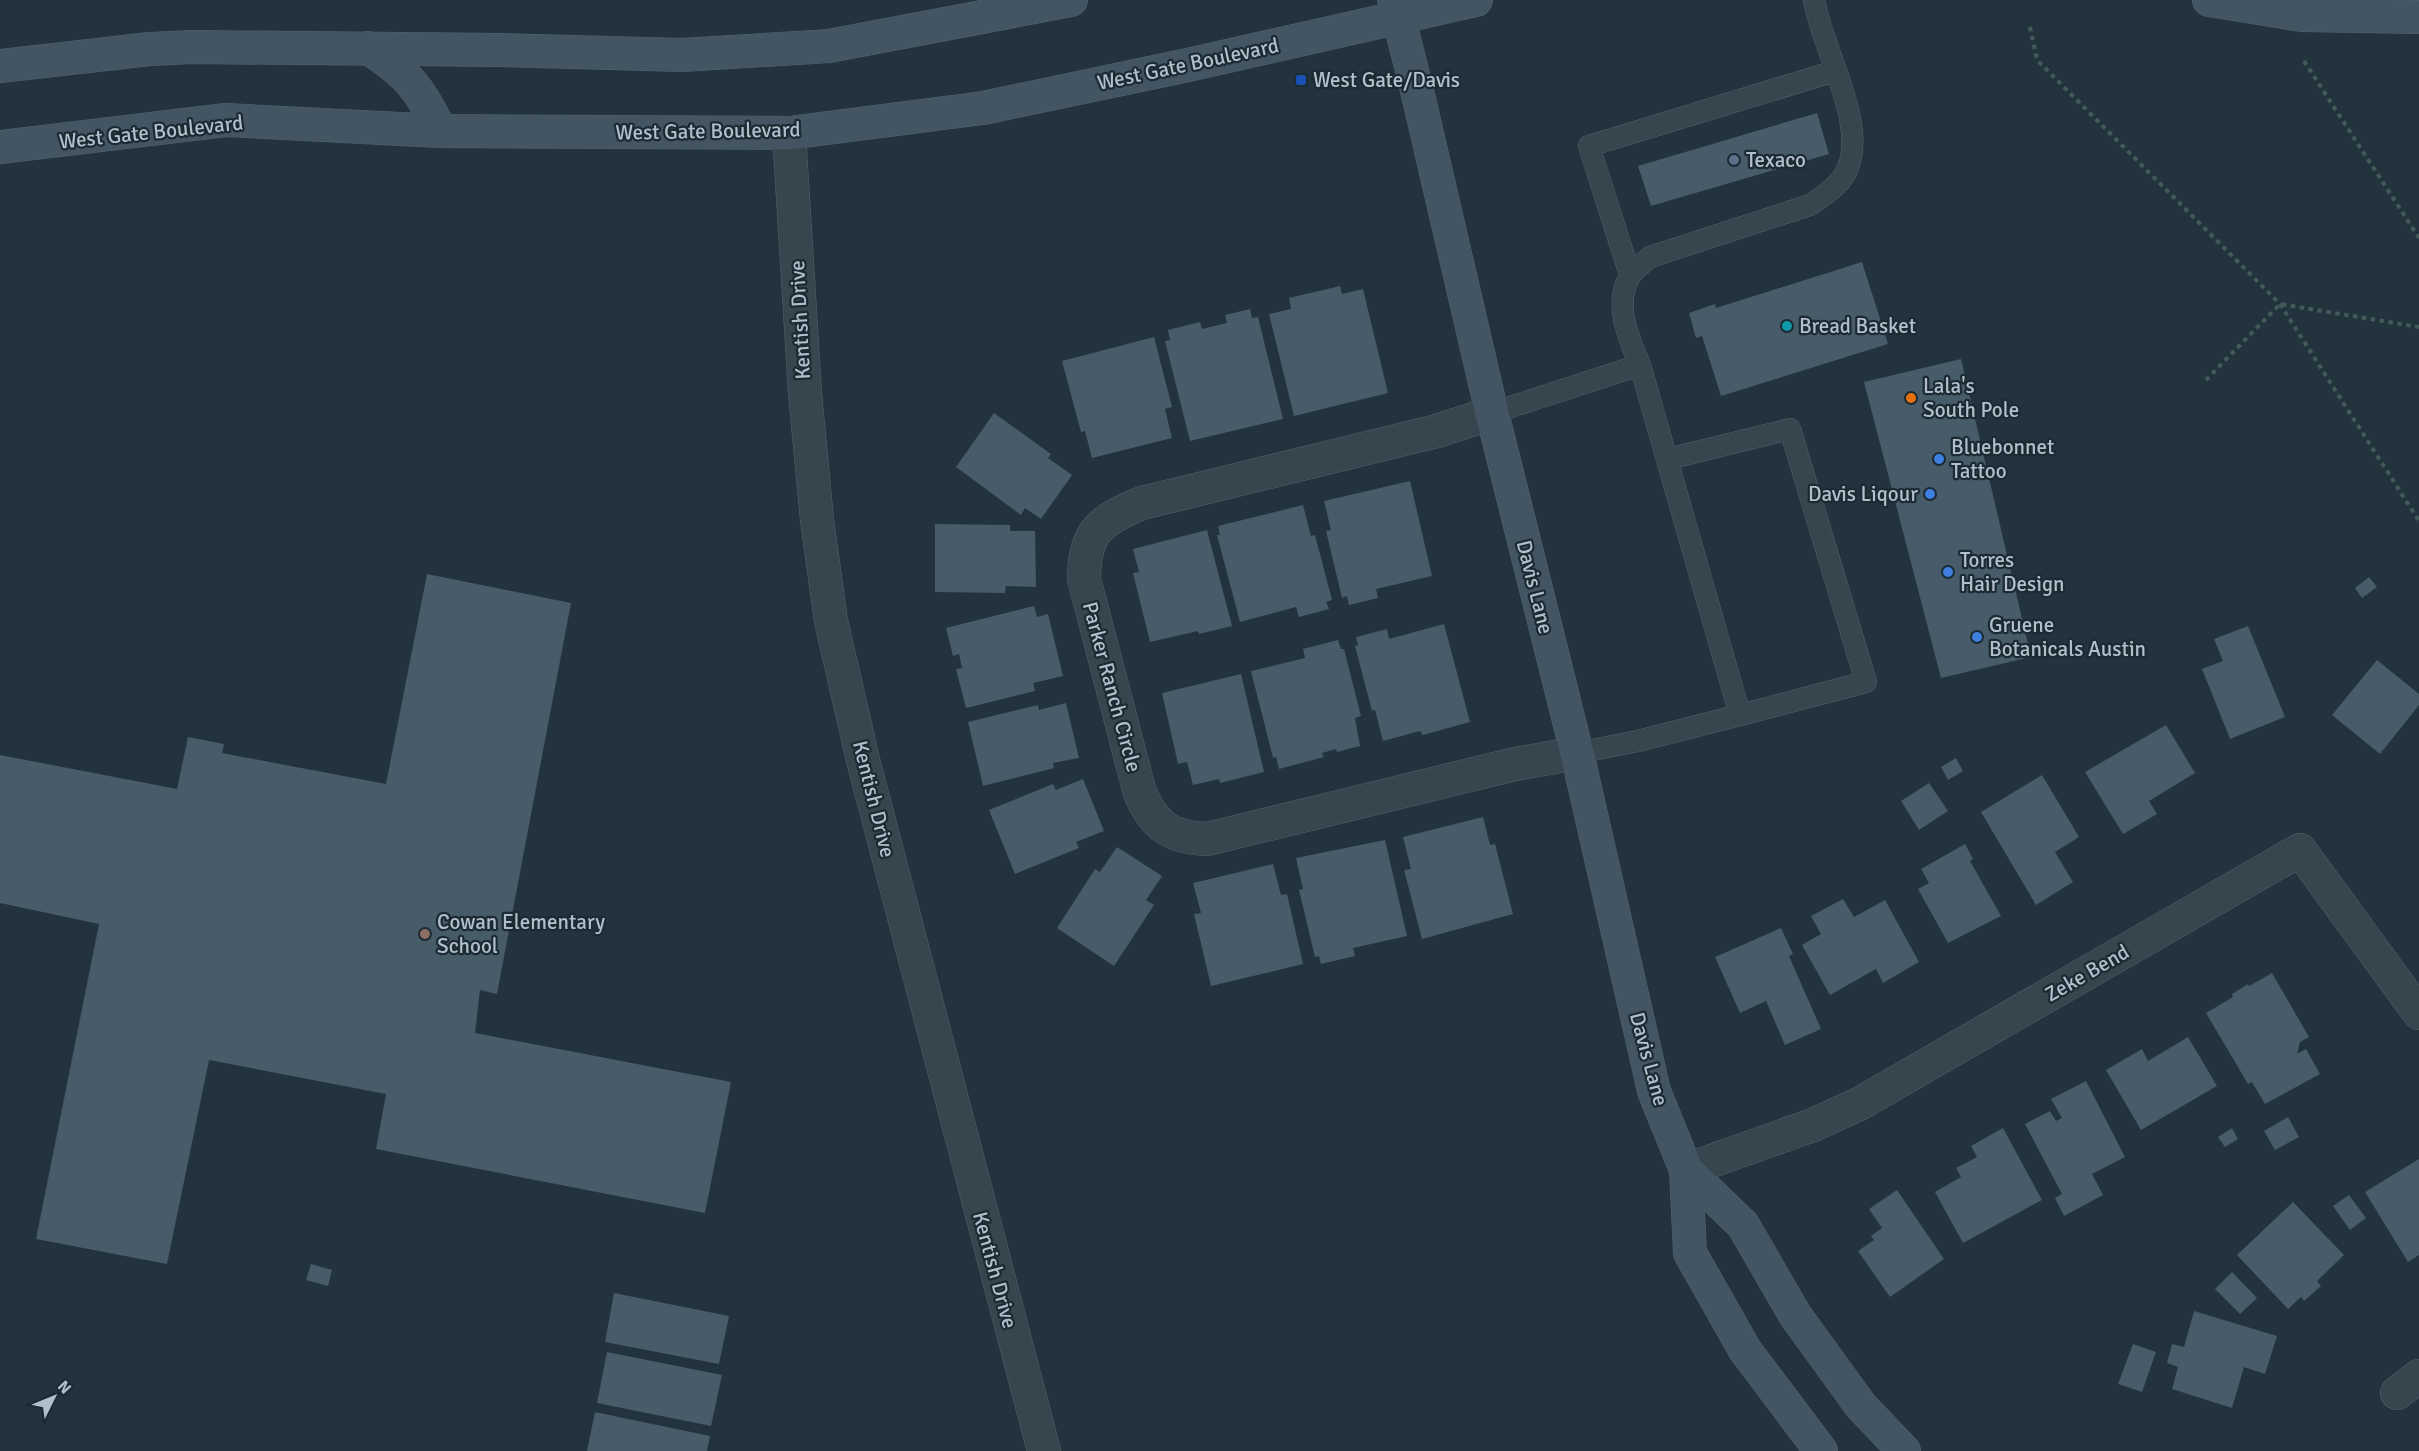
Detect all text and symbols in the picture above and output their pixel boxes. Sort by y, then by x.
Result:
street label: West Gate Boulevard [1095,32,1281,96]
place label: West Gate/Davis [1313,67,1460,93]
marker: West Gate/Davis [1294,73,1308,87]
street label: West Gate Boulevard [58,109,244,155]
street label: West Gate Boulevard [615,116,801,146]
place label: Texaco [1746,147,1806,173]
marker: Texaco [1727,153,1741,167]
street label: Kentish Drive [784,260,816,380]
place label: Bread Basket [1799,313,1916,339]
marker: Bread Basket [1780,319,1794,333]
place label: Lala's South Pole [1923,373,2019,423]
marker: Lala's South Pole [1904,391,1918,405]
place label: Bluebonnet Tattoo [1951,434,2054,484]
marker: Bluebonnet Tattoo [1932,452,1946,466]
place label: Davis Liqour [1808,481,1918,507]
marker: Davis Liqour [1923,487,1937,501]
street label: Davis Lane [1511,537,1559,637]
place label: Torres Hair Design [1960,547,2064,597]
marker: Torres Hair Design [1941,565,1955,579]
street label: Parker Ranch Circle [1077,599,1147,775]
place label: Gruene Botanicals Austin [1989,612,2146,662]
marker: Gruene Botanicals Austin [1970,630,1984,644]
street label: Kentish Drive [847,738,901,860]
place label: Cowan Elementary School [437,909,605,959]
marker: Cowan Elementary School [418,927,432,941]
street label: Zeke Bend [2040,939,2134,1007]
street label: Davis Lane [1624,1009,1674,1109]
street label: Kentish Drive [967,1209,1023,1331]
north arrow [24,1367,84,1427]
text: N [53,1377,75,1398]

